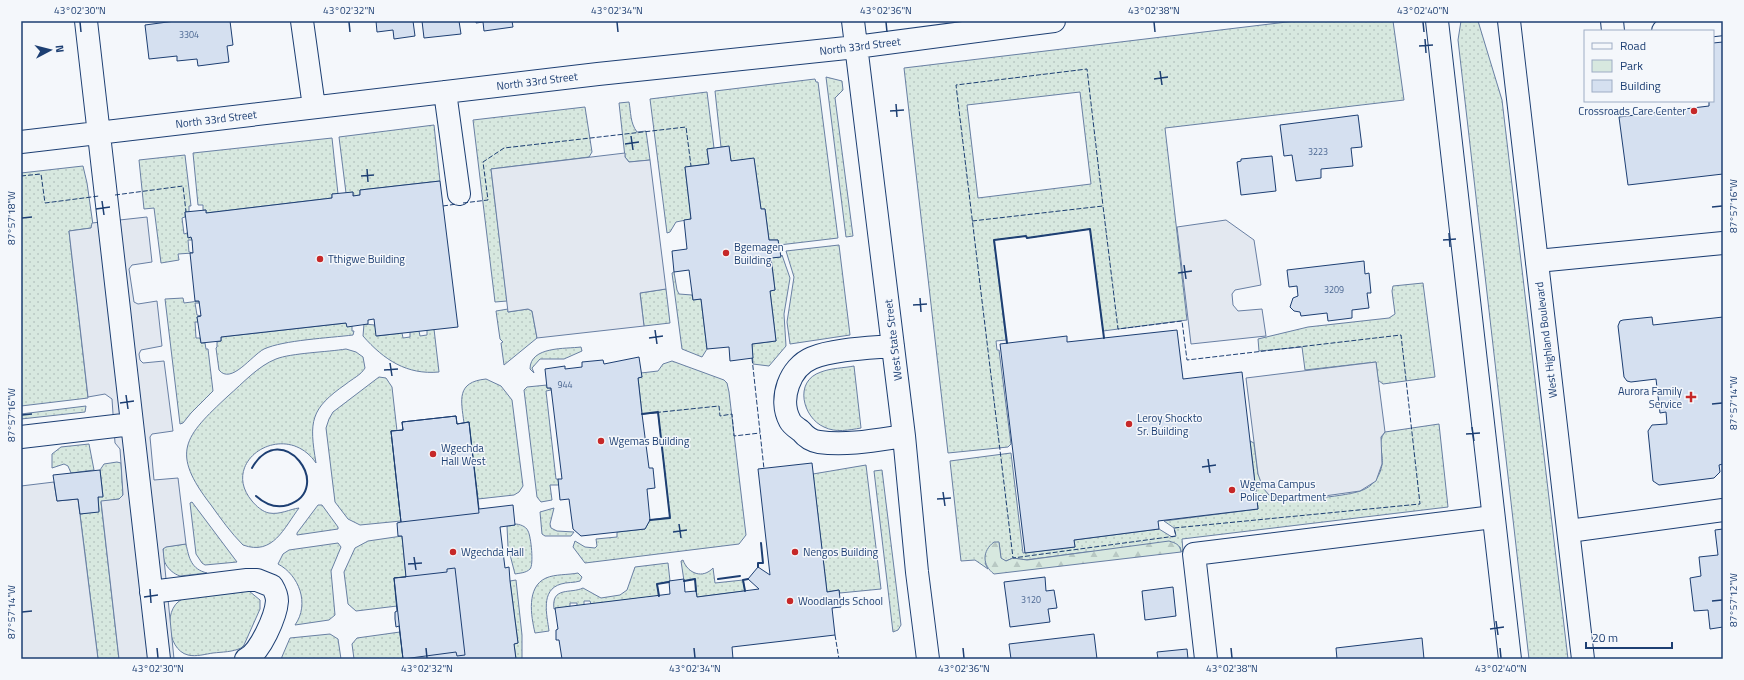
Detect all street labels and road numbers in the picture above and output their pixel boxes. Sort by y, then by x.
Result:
street label: North 33rd Street [818,33,902,59]
street label: North 33rd Street [495,68,579,94]
street label: North 33rd Street [174,106,258,132]
street label: West Highland Boulevard [1531,281,1561,399]
street label: West State Street [880,298,906,382]

